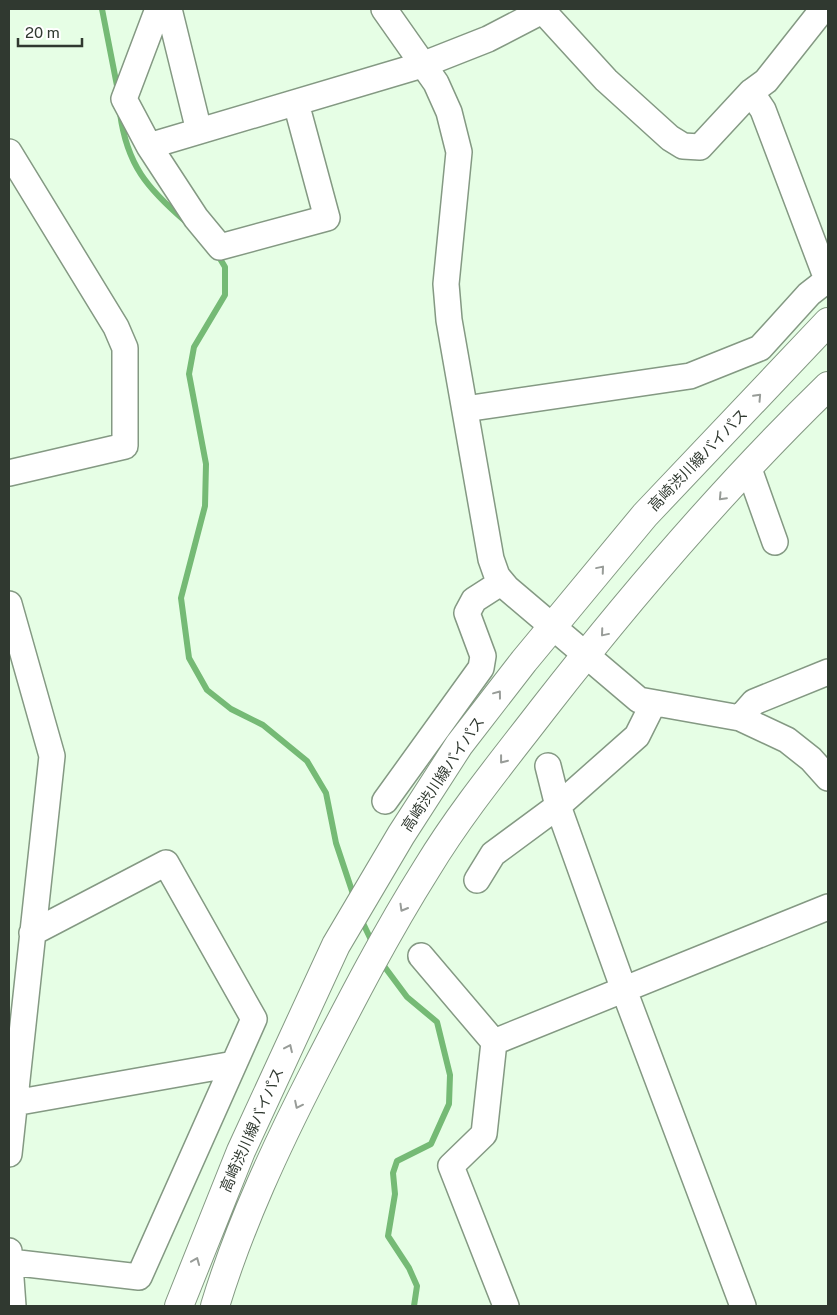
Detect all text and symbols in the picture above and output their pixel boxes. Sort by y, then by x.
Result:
scale bar [18,15,81,47]
text: 20 m [25,24,60,41]
one-way arrow [752,394,761,403]
street label: 高崎渋川線バイパス [645,405,751,514]
one-way arrow [719,492,728,501]
one-way arrow [596,565,605,574]
one-way arrow [601,627,610,636]
one-way arrow [492,690,501,700]
street label: 高崎渋川線バイパス [398,713,487,834]
one-way arrow [501,754,509,763]
one-way arrow [400,902,410,911]
one-way arrow [283,1044,293,1053]
street label: 高崎渋川線バイパス [216,1065,287,1195]
one-way arrow [294,1100,304,1109]
one-way arrow [190,1257,200,1266]

